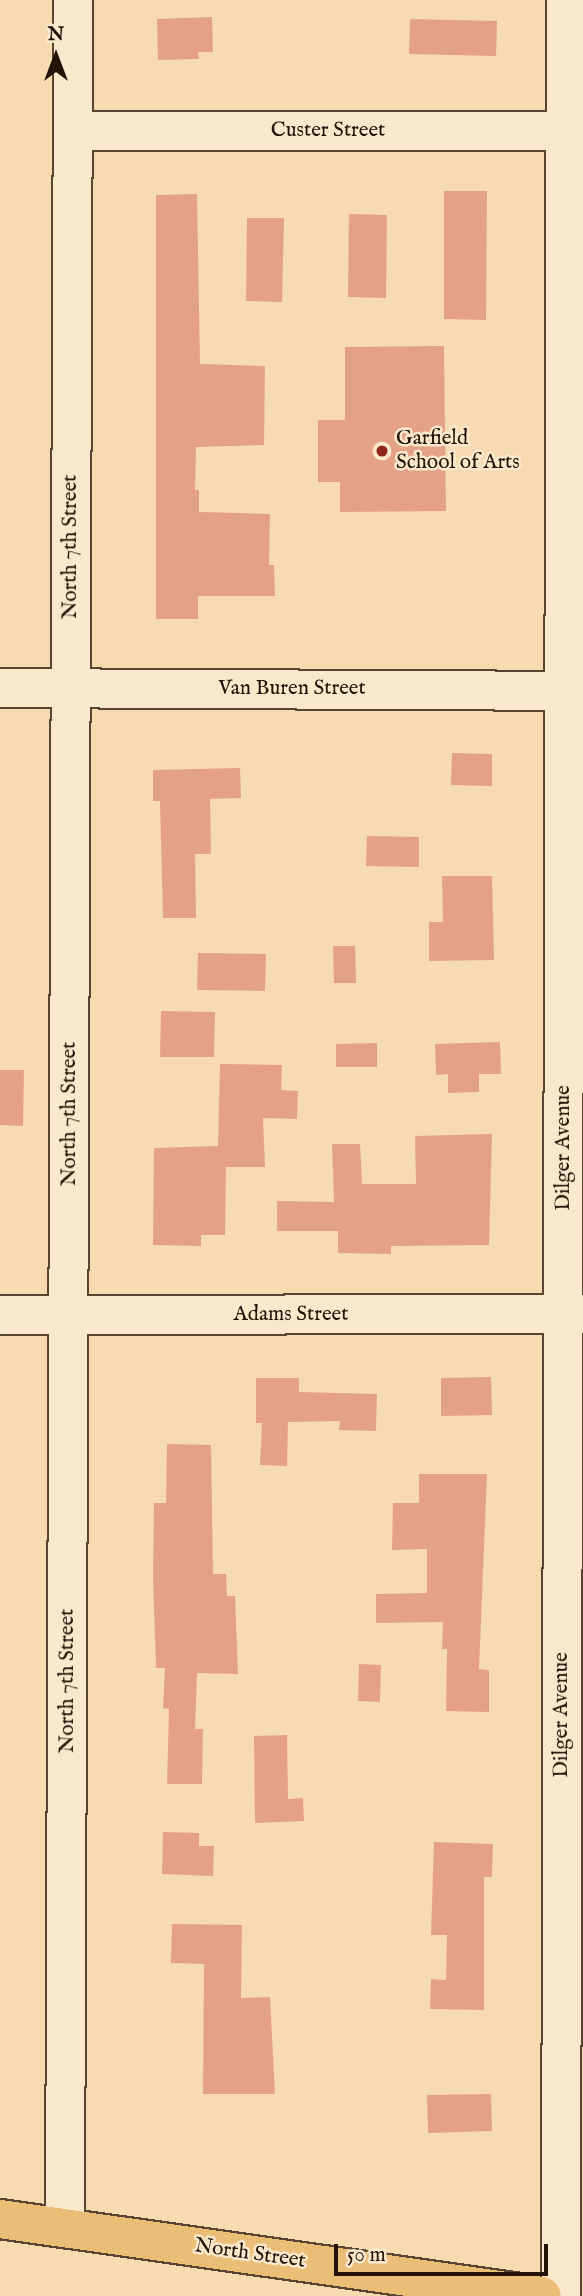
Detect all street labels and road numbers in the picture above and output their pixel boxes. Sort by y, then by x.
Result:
street label: Custer Street [271,118,385,144]
street label: North 7th Street [58,475,84,619]
street label: Van Buren Street [218,676,366,702]
street label: North 7th Street [57,1042,83,1186]
street label: Dilger Avenue [551,1085,577,1211]
street label: Adams Street [234,1302,348,1328]
street label: North 7th Street [55,1609,81,1753]
street label: Dilger Avenue [549,1652,575,1778]
street label: North Street [193,2234,307,2274]

